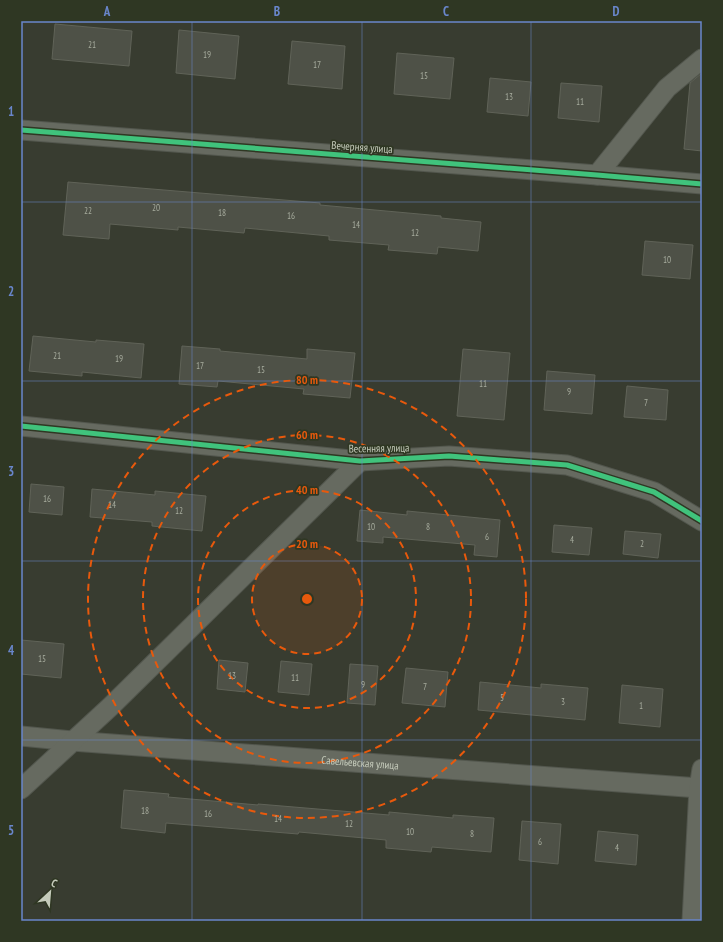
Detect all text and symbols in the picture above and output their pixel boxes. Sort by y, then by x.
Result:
text: A [103,3,111,20]
text: B [274,3,280,20]
text: C [443,3,449,20]
text: D [613,3,620,20]
house number: 21 [88,39,96,50]
house number: 19 [203,49,211,60]
house number: 17 [313,59,321,70]
house number: 15 [420,70,428,81]
house number: 13 [505,91,513,102]
house number: 11 [576,96,584,107]
text: 1 [8,103,14,120]
street label: Вечерняя улица [331,138,393,156]
house number: 20 [152,202,160,213]
house number: 22 [84,205,92,216]
house number: 18 [218,207,226,218]
house number: 16 [287,210,295,221]
house number: 14 [352,219,360,230]
house number: 12 [411,227,419,238]
house number: 10 [663,254,671,265]
text: 2 [8,283,14,300]
house number: 21 [53,350,61,361]
house number: 19 [115,353,123,364]
house number: 17 [196,360,204,371]
house number: 15 [257,364,265,375]
text: 80 m [296,372,318,387]
house number: 11 [479,378,487,389]
house number: 9 [567,386,571,397]
house number: 7 [644,397,648,408]
text: 60 m [296,427,318,442]
street label: Весенняя улица [348,440,410,456]
text: 3 [8,463,14,480]
text: 40 m [296,482,318,497]
house number: 16 [43,493,51,504]
house number: 14 [108,499,116,510]
house number: 12 [175,505,183,516]
house number: 10 [367,521,375,532]
house number: 8 [426,521,430,532]
house number: 6 [485,531,489,542]
house number: 4 [570,534,574,545]
text: 20 m [296,536,318,551]
house number: 2 [640,538,644,549]
centre of rings [300,592,314,606]
text: 4 [8,642,15,659]
house number: 15 [38,653,46,664]
house number: 13 [228,670,236,681]
house number: 11 [291,672,299,683]
house number: 9 [361,679,365,690]
house number: 7 [423,681,427,692]
house number: 5 [500,692,504,703]
house number: 3 [561,696,565,707]
house number: 1 [639,700,643,711]
street label: Савельевская улица [321,753,399,772]
house number: 18 [141,805,149,816]
house number: 16 [204,808,212,819]
house number: 14 [274,813,282,824]
house number: 12 [345,818,353,829]
text: 5 [8,822,14,839]
house number: 10 [406,826,414,837]
house number: 8 [470,828,474,839]
house number: 6 [538,836,542,847]
house number: 4 [615,842,619,853]
north arrow [30,872,70,912]
text: С [49,876,60,890]

